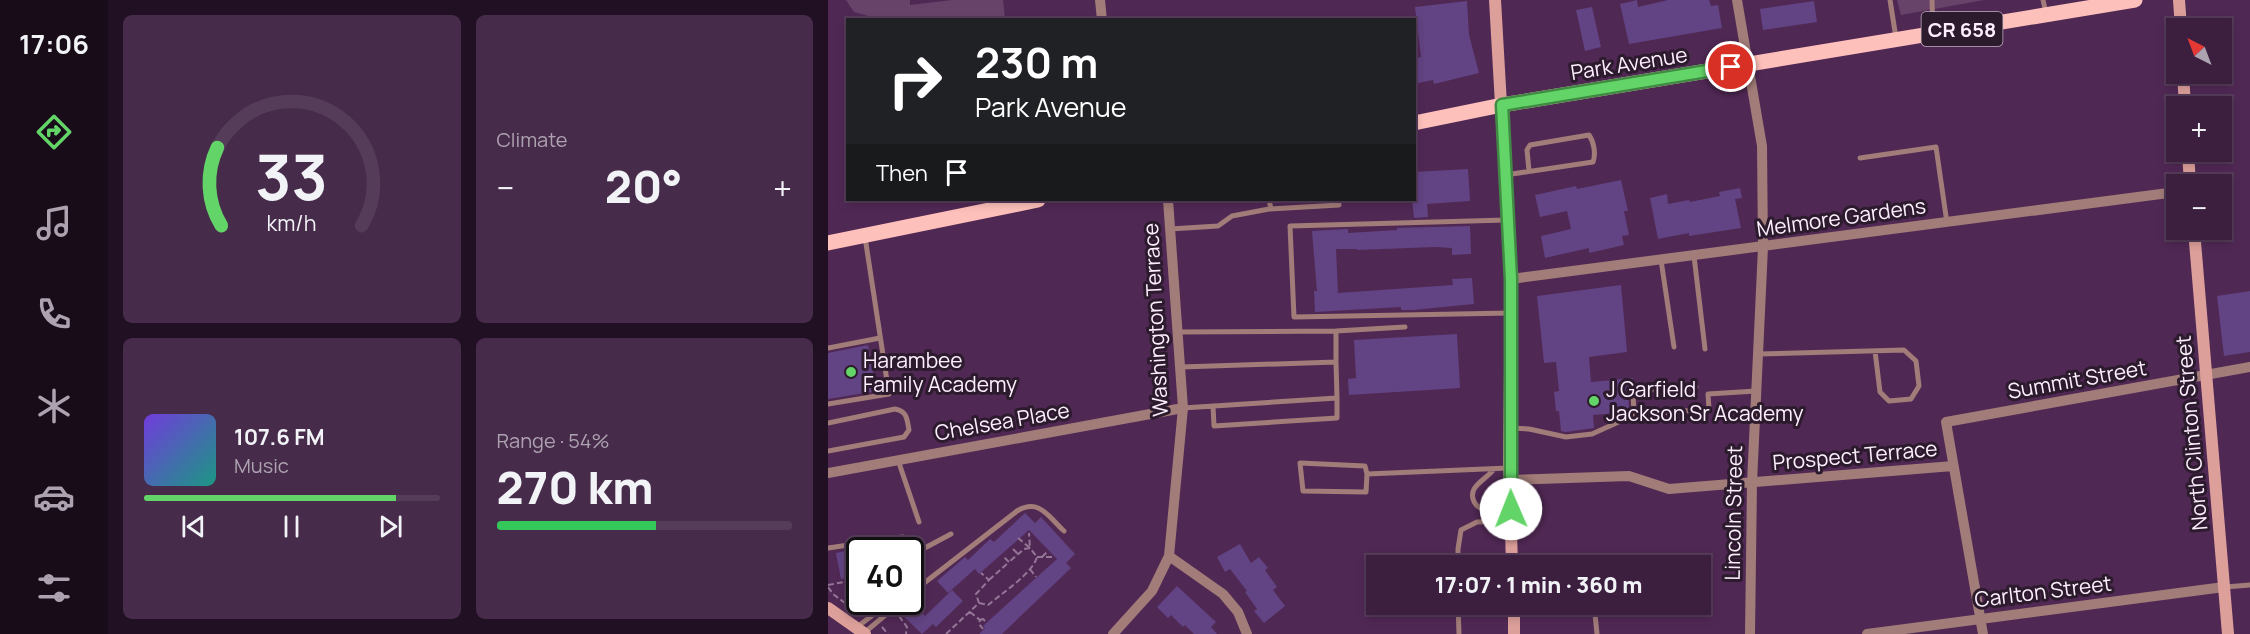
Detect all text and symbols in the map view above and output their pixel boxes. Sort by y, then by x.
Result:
road number: CR 658 [1922,12,2002,46]
north arrow [2166,18,2232,84]
map controls [2166,18,2232,240]
text: 17:06 [19,25,89,62]
text: 230 m [975,33,1098,91]
street label: Park Avenue [1569,40,1689,86]
pin [1705,41,1756,92]
icon: right [876,42,954,120]
icon: arrive [1714,50,1747,83]
text: Park Avenue [975,88,1127,125]
button: + [2166,96,2232,162]
icon: directions [33,111,75,153]
text: Climate [497,126,568,153]
text: 33 [255,133,328,219]
text: 20° [605,155,683,217]
icon: arrive [940,156,973,189]
text: Then [876,158,928,188]
text: − [497,165,514,210]
text: + [773,165,792,210]
button: − [2166,174,2232,240]
street label: Melmore Gardens [1755,191,1927,243]
icon: music [33,202,75,244]
text: km/h [267,208,317,237]
street label: Washington Terrace [1136,222,1174,418]
icon: phone [33,293,75,335]
street label: North Clinton Street [2169,334,2213,532]
place label: Harambee Family Academy [863,346,1017,398]
street label: Summit Street [2006,353,2148,405]
marker: Harambee Family Academy [844,365,858,379]
place label: J Garfield Jackson Sr Academy [1606,375,1803,427]
icon: climate [33,385,75,427]
marker: J Garfield Jackson Sr Academy [1587,394,1601,408]
street label: Chelsea Place [932,395,1072,447]
text: 107.6 FM [234,422,325,452]
text: Range · 54% [497,427,610,454]
street label: Prospect Terrace [1771,434,1939,476]
street label: Lincoln Street [1718,445,1748,581]
text: Music [234,452,289,479]
text: 270 km [497,456,654,518]
icon: car [33,476,75,518]
position arrow [1479,477,1543,541]
icon: previous [177,510,210,543]
icon: pause [275,510,308,543]
icon: next [374,510,407,543]
speed limit sign: 40 [846,537,924,615]
icon: filters [33,567,75,609]
street label: Carlton Street [1973,569,2113,613]
text: 17:07 · 1 min · 360 m [1435,570,1642,600]

